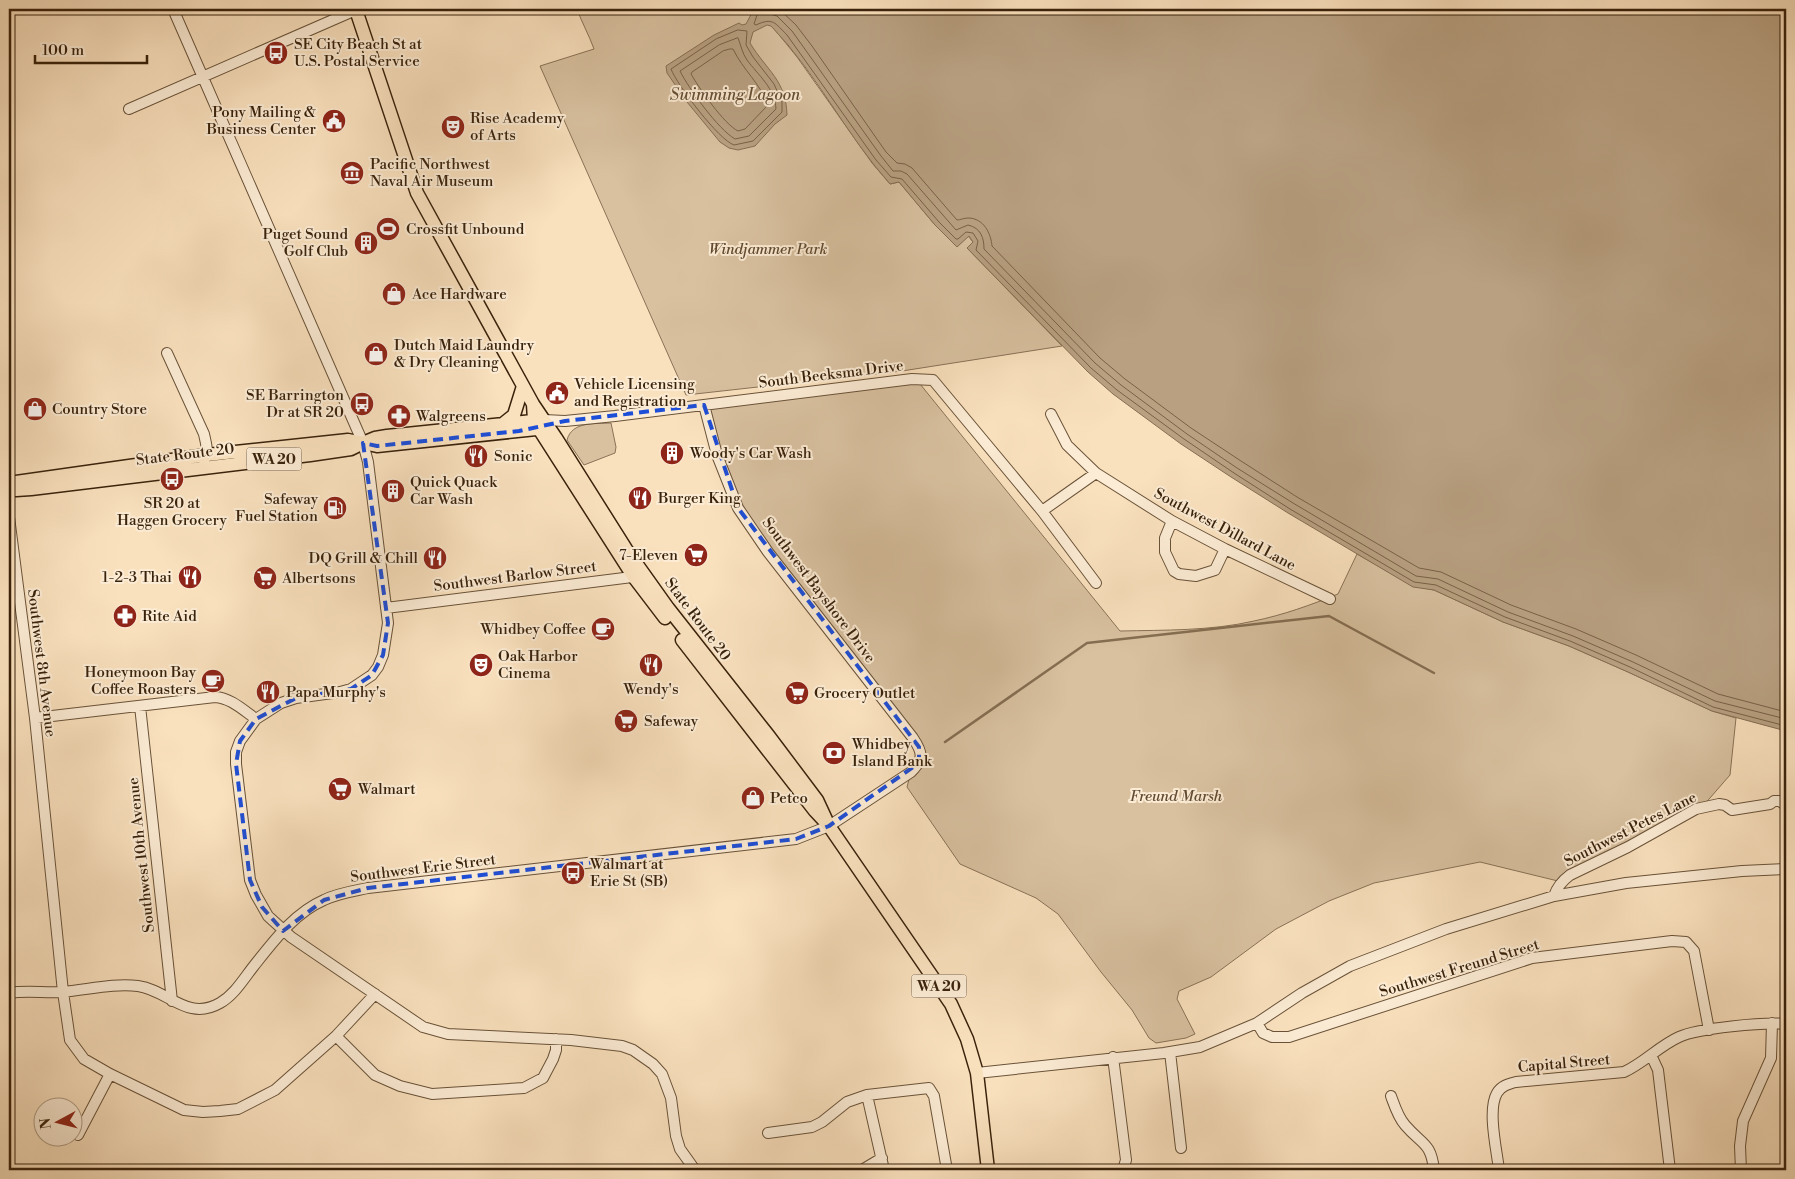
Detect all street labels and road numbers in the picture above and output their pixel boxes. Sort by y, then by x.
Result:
street label: South Beeksma Drive [758,356,905,393]
street label: State Route 20 [135,439,235,470]
road number: WA 20 [246,448,302,470]
street label: Southwest Dillard Lane [1151,484,1299,575]
street label: Southwest Bayshore Drive [758,514,880,667]
street label: Southwest Barlow Street [433,557,598,596]
street label: State Route 20 [660,574,735,665]
street label: Southwest 8th Avenue [23,588,60,738]
street label: Southwest 10th Avenue [124,777,159,933]
street label: Southwest Petes Lane [1561,788,1700,871]
street label: Southwest Erie Street [349,850,498,887]
street label: Southwest Freund Street [1377,935,1542,1002]
road number: WA 20 [912,974,966,998]
street label: Capital Street [1517,1050,1612,1077]

